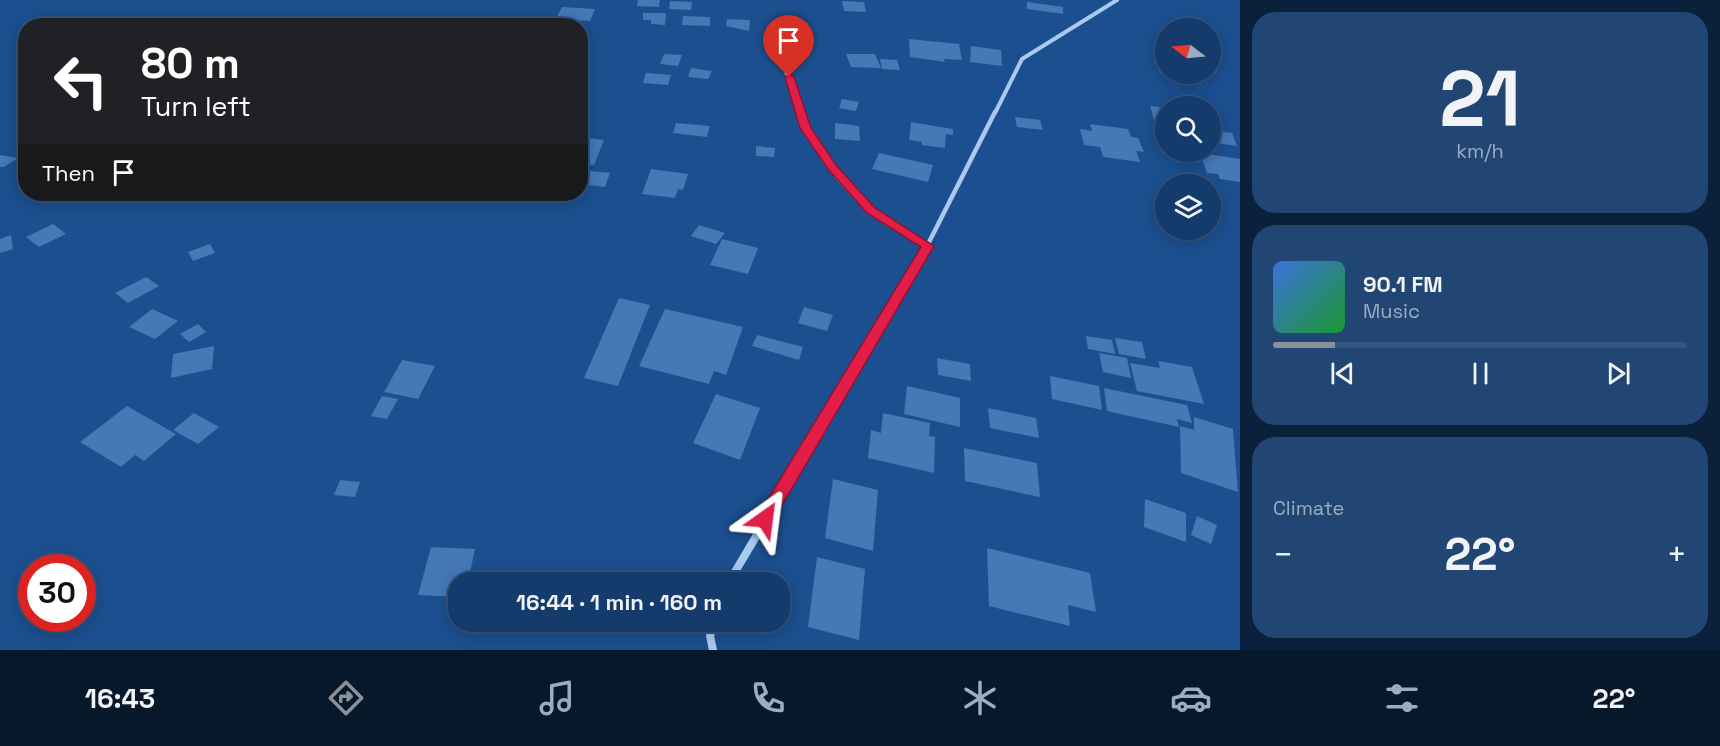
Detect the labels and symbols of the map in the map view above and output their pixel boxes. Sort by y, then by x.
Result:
pin [763,15,814,77]
north arrow [1155,18,1221,84]
position arrow [733,487,797,551]
speed limit sign: 30 [18,554,96,632]

